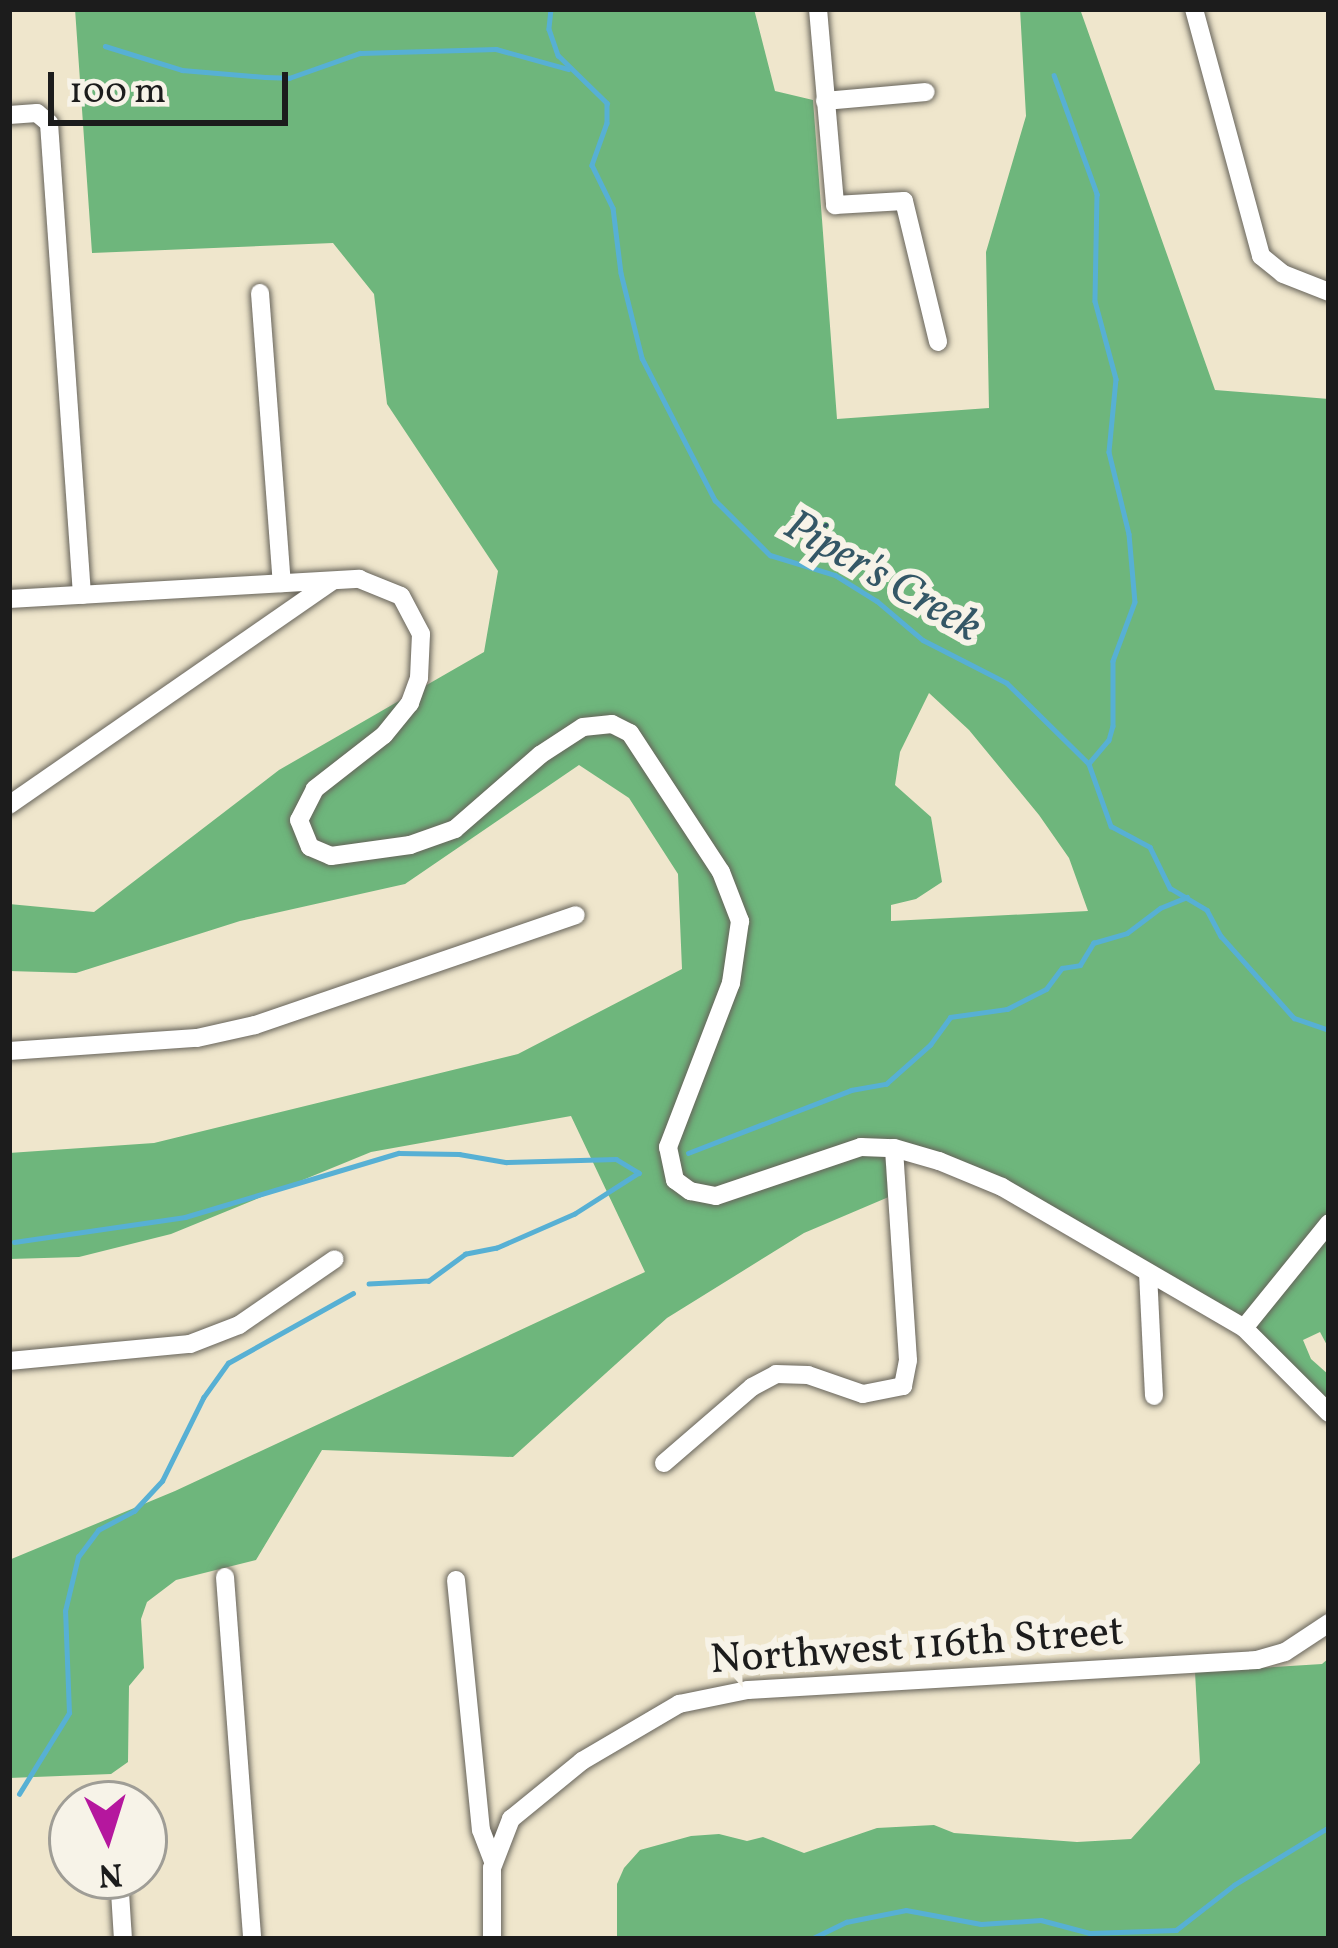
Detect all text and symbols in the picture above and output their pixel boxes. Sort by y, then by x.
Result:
scale bar [54,48,294,122]
text: 100 m [69,68,166,118]
water label: Piper's Creek [774,500,990,656]
street label: Northwest 116th Street [709,1608,1125,1688]
north arrow [48,1780,168,1900]
text: N [97,1849,124,1897]

